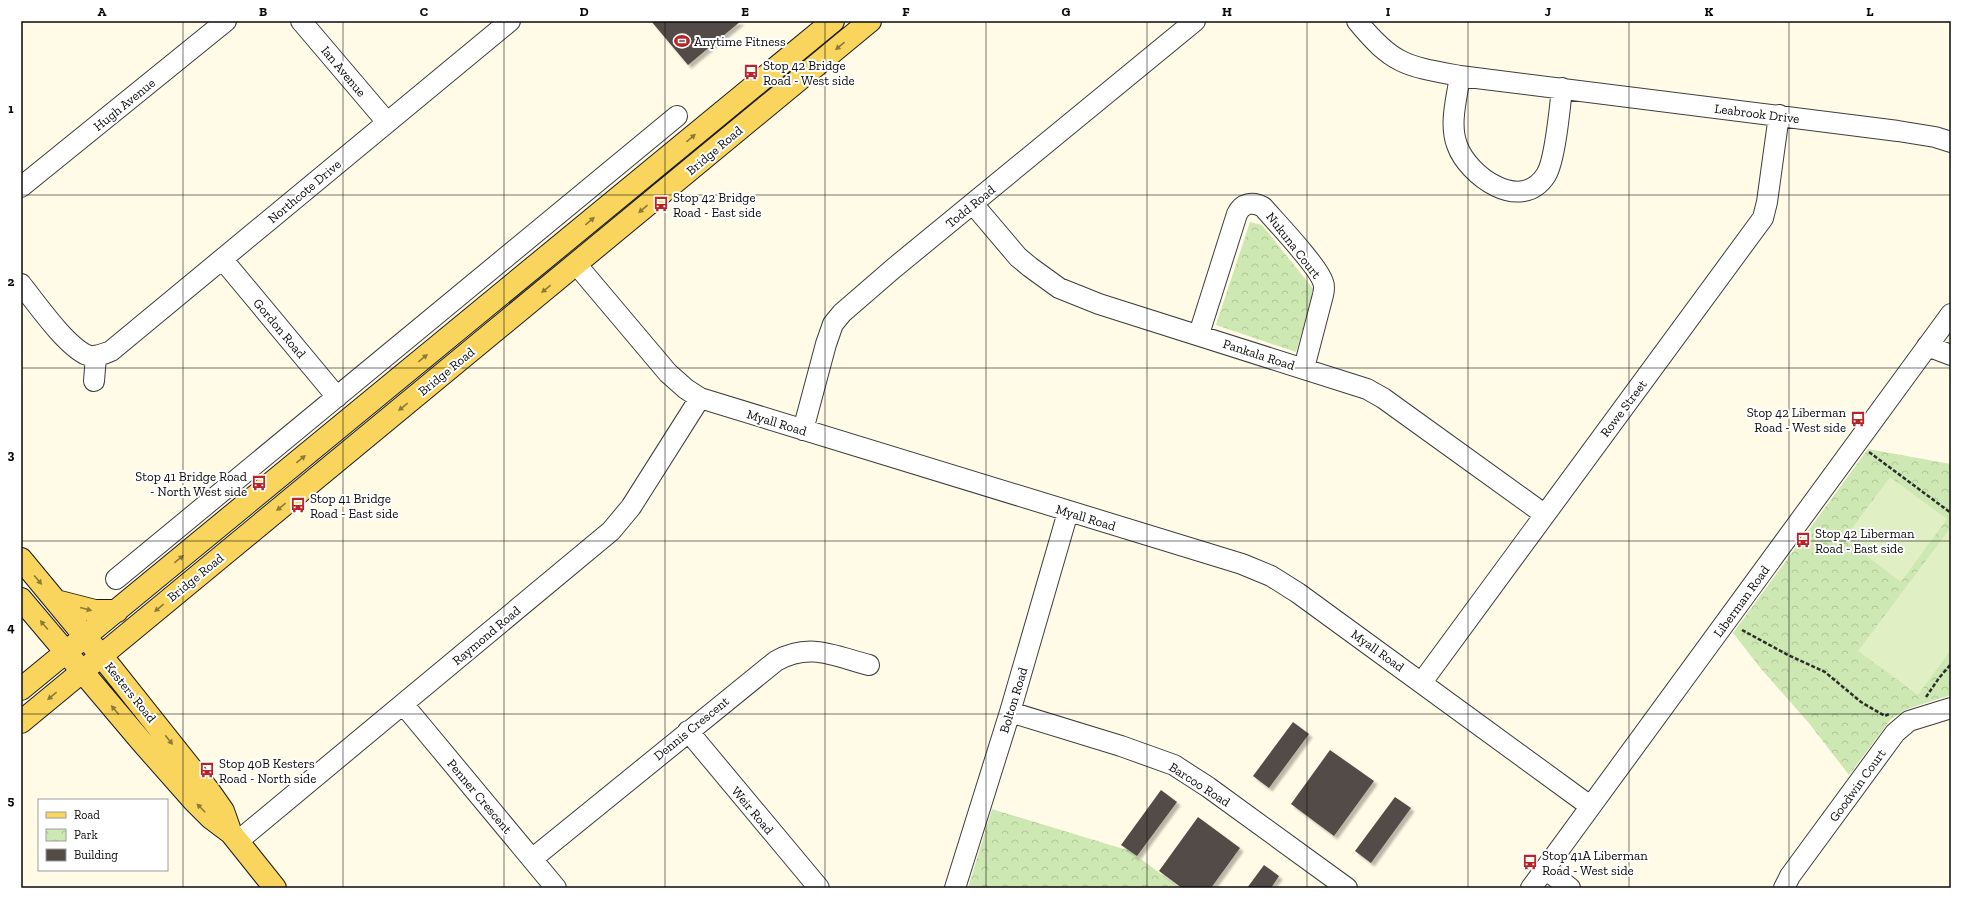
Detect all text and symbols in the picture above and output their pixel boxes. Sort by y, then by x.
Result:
text: A [98,4,107,19]
text: B [259,4,267,19]
text: C [420,4,428,19]
text: D [579,4,589,19]
text: E [741,4,749,19]
text: F [902,4,910,19]
text: G [1062,4,1071,19]
text: H [1222,4,1232,19]
text: I [1386,4,1391,19]
text: J [1545,4,1551,19]
text: K [1705,4,1714,19]
text: L [1866,4,1874,19]
sports icon: Anytime Fitness [673,32,691,50]
place label: Anytime Fitness [694,34,786,49]
one-way arrow [835,41,845,50]
street label: Ian Avenue [318,43,369,100]
place label: Stop 42 Bridge Road - West side [763,58,855,88]
bus stop icon: Stop 42 Bridge Road - West side [742,63,760,81]
street label: Hugh Avenue [91,75,158,134]
text: 1 [8,101,14,116]
street label: Leabrook Drive [1714,101,1800,126]
street label: Bridge Road [683,123,745,178]
one-way arrow [685,133,696,142]
street label: Northcote Drive [265,156,344,226]
street label: Todd Road [943,182,998,231]
place label: Stop 42 Bridge Road - East side [673,190,761,220]
bus stop icon: Stop 42 Bridge Road - East side [652,195,670,213]
one-way arrow [637,205,648,214]
street label: Nukuna Court [1263,209,1324,282]
one-way arrow [585,216,596,225]
text: 2 [8,274,15,289]
one-way arrow [541,284,552,293]
street label: Gordon Road [250,295,309,361]
street label: Pankala Road [1221,336,1297,373]
street label: Bridge Road [415,344,478,399]
one-way arrow [418,354,429,363]
street label: Rowe Street [1597,377,1650,440]
one-way arrow [397,402,408,411]
place label: Stop 42 Liberman Road - West side [1747,405,1847,435]
street label: Myall Road [745,406,809,439]
bus stop icon: Stop 42 Liberman Road - West side [1849,410,1867,428]
text: 3 [8,447,15,462]
one-way arrow [296,454,307,463]
place label: Stop 41 Bridge Road - North West side [135,469,247,499]
bus stop icon: Stop 41 Bridge Road - North West side [250,474,268,492]
place label: Stop 41 Bridge Road - East side [310,491,398,521]
bus stop icon: Stop 41 Bridge Road - East side [289,496,307,514]
street label: Myall Road [1054,501,1118,534]
one-way arrow [275,503,286,512]
place label: Stop 42 Liberman Road - East side [1815,526,1915,556]
bus stop icon: Stop 42 Liberman Road - East side [1794,531,1812,549]
street label: Bridge Road [164,550,227,605]
one-way arrow [174,555,185,564]
street label: Liberman Road [1710,562,1772,640]
one-way arrow [34,575,43,585]
one-way arrow [153,603,164,612]
street label: Raymond Road [449,603,523,668]
one-way arrow [80,606,92,612]
text: 4 [7,620,15,635]
one-way arrow [39,620,48,631]
street label: Myall Road [1348,626,1407,675]
street label: Kesters Road [102,659,159,725]
street label: Bolton Road [996,666,1031,735]
one-way arrow [47,691,57,700]
street label: Dennis Crescent [651,693,732,763]
one-way arrow [110,705,119,716]
one-way arrow [165,735,173,746]
street label: Goodwin Court [1826,746,1889,824]
place label: Stop 40B Kesters Road - North side [219,756,316,786]
street label: Penner Crescent [444,756,515,837]
street label: Barcoo Road [1166,759,1233,810]
bus stop icon: Stop 40B Kesters Road - North side [198,761,216,779]
street label: Weir Road [728,783,777,837]
text: 5 [8,793,15,808]
legend [38,799,168,871]
one-way arrow [196,803,206,813]
text: Road [74,808,100,822]
text: Park [74,828,99,842]
text: Building [74,848,118,862]
place label: Stop 41A Liberman Road - West side [1542,848,1648,878]
bus stop icon: Stop 41A Liberman Road - West side [1521,853,1539,871]

